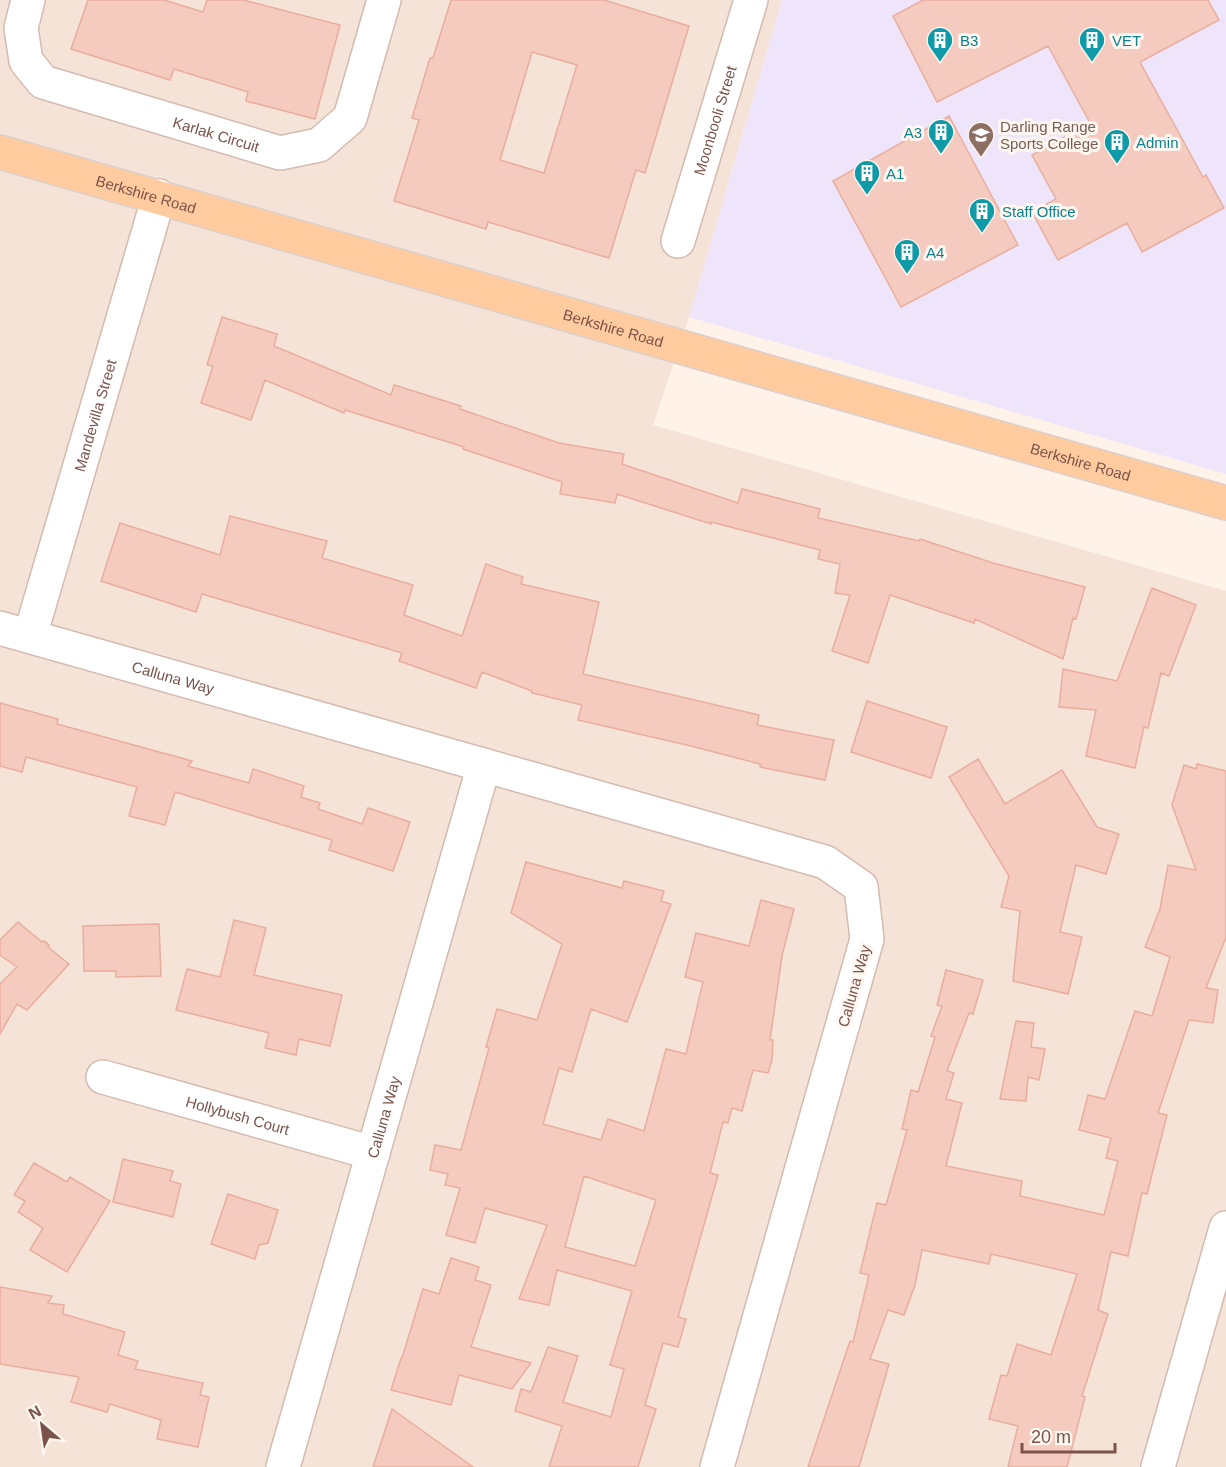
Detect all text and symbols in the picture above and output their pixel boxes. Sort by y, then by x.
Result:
building icon: B3 [925,25,955,63]
building icon: VET [1077,25,1107,63]
place label: B3 [960,32,978,49]
place label: VET [1112,32,1141,49]
street label: Moonbooli Street [690,63,739,177]
street label: Karlak Circuit [171,113,262,155]
building icon: A3 [926,117,956,155]
place label: Darling Range Sports College [1000,118,1098,152]
school or university icon: Darling Range Sports College [966,120,996,158]
place label: A3 [904,124,922,141]
building icon: Admin [1102,127,1132,165]
place label: Admin [1136,134,1179,151]
building icon: A1 [852,158,882,196]
place label: A1 [886,165,904,182]
street label: Berkshire Road [94,171,198,216]
building icon: Staff Office [967,196,997,234]
place label: Staff Office [1002,203,1076,220]
building icon: A4 [892,237,922,275]
place label: A4 [926,244,944,261]
street label: Berkshire Road [561,305,665,350]
street label: Mandevilla Street [70,356,119,473]
street label: Berkshire Road [1029,439,1133,484]
street label: Calluna Way [130,657,217,697]
street label: Calluna Way [834,943,874,1029]
street label: Calluna Way [363,1074,403,1160]
street label: Hollybush Court [184,1092,292,1138]
north arrow [12,1395,72,1455]
text: N [26,1402,44,1423]
scale bar [1022,1416,1115,1454]
text: 20 m [1031,1427,1071,1447]

